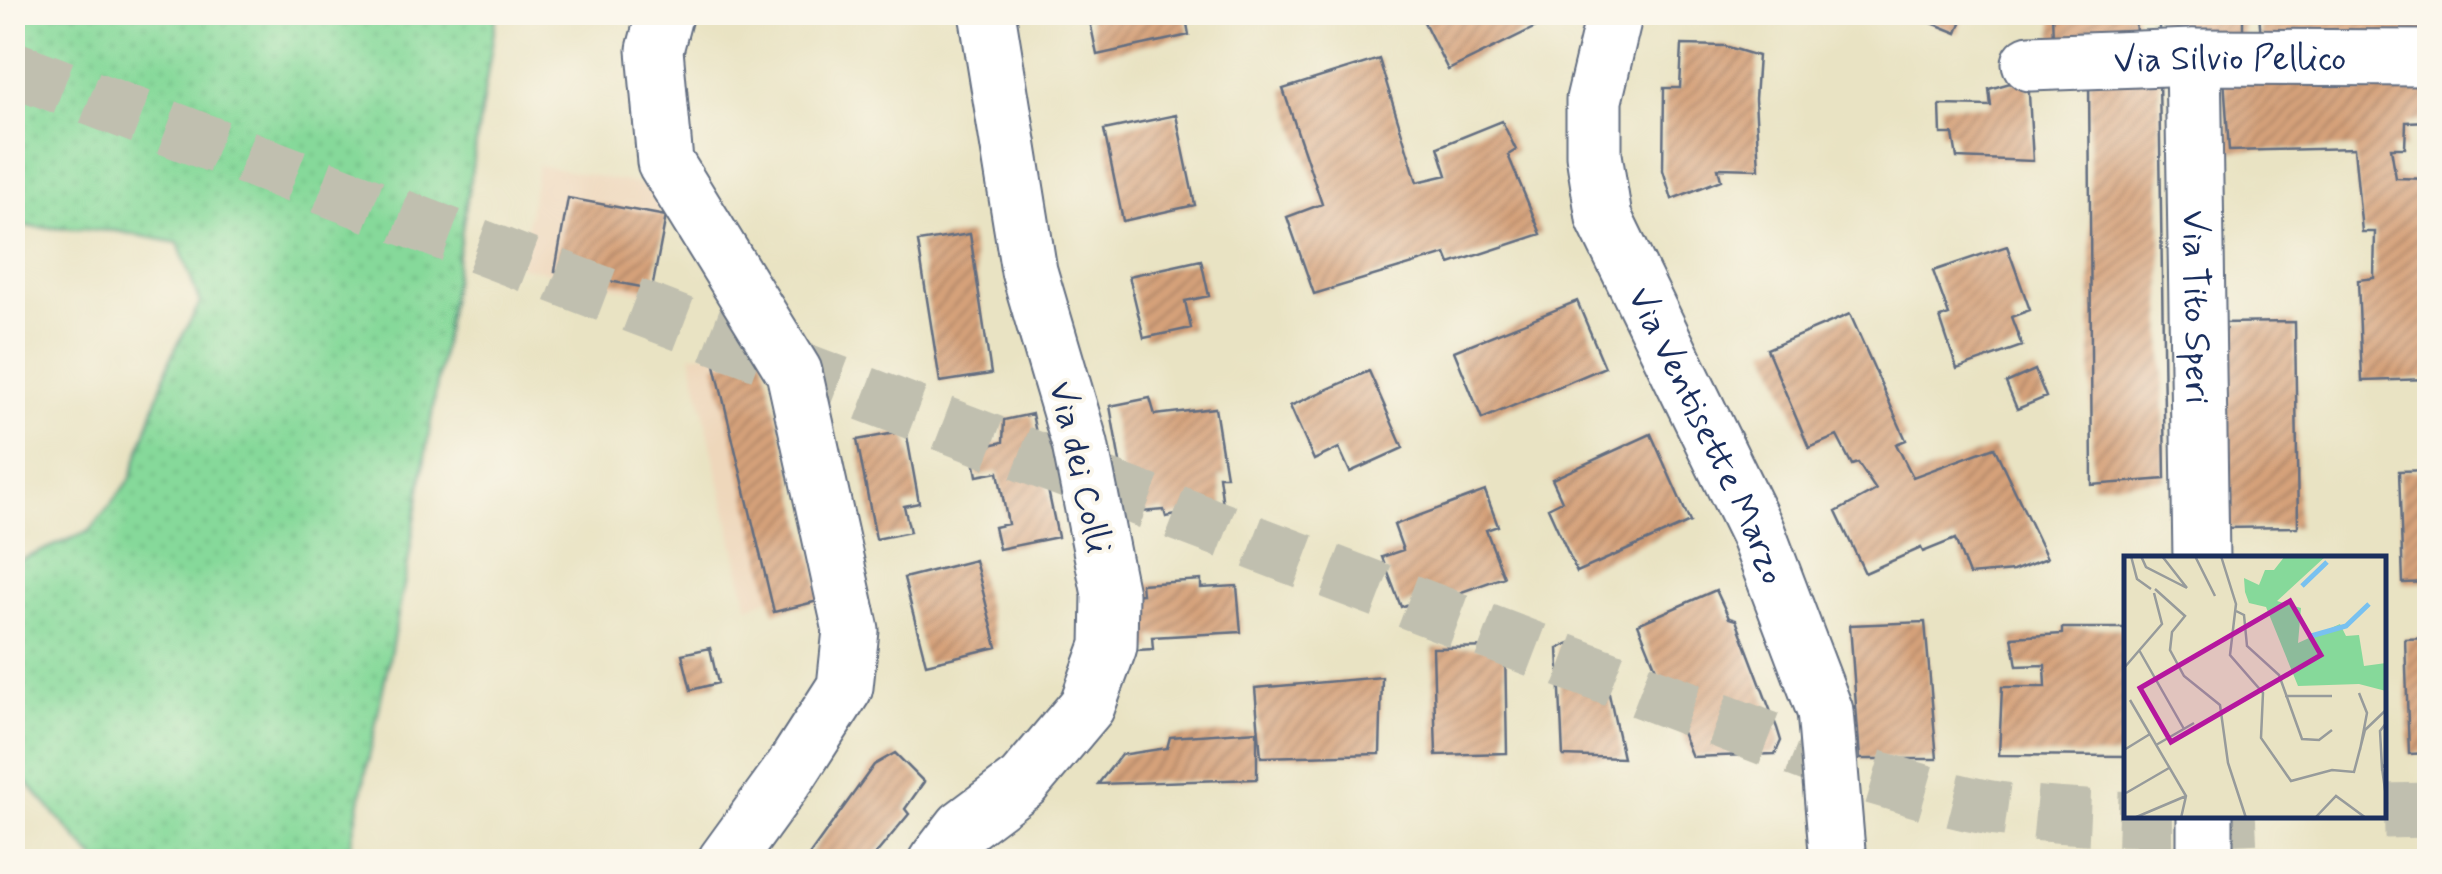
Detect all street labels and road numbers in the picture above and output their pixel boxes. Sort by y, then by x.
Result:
street label: Via Silvio Pellico [2113,36,2346,85]
street label: Via Tito Speri [2170,210,2220,404]
street label: Via Ventisette Marzo [1616,280,1796,591]
street label: Via dei Colli [1037,377,1121,558]

